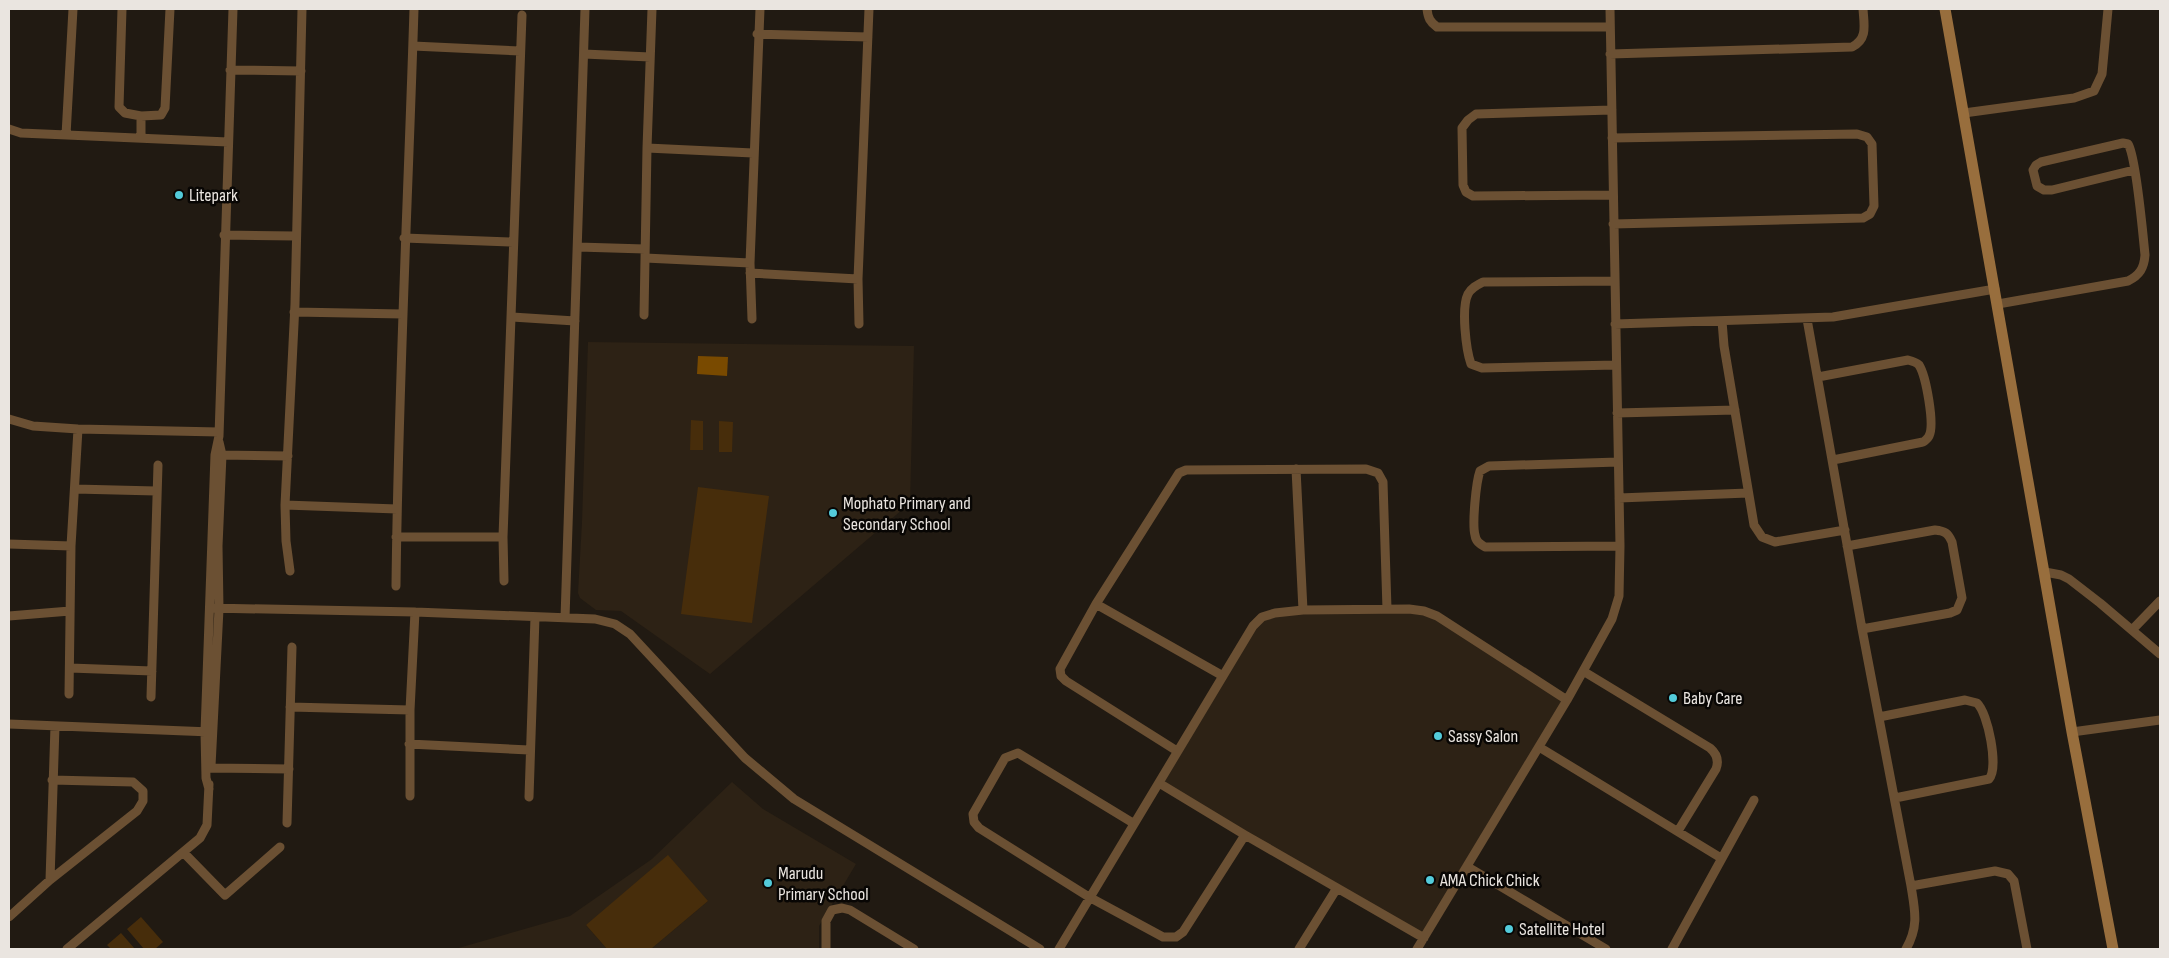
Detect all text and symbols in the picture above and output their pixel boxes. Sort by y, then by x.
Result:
place label: Litepark [189,185,238,206]
marker: Litepark [173,189,185,201]
place label: Mophato Primary and Secondary School [843,493,971,535]
marker: Mophato Primary and Secondary School [827,507,839,519]
place label: Baby Care [1683,688,1743,709]
marker: Baby Care [1667,692,1679,704]
place label: Sassy Salon [1448,726,1518,747]
marker: Sassy Salon [1432,730,1444,742]
place label: Marudu Primary School [778,863,869,905]
place label: AMA Chick Chick [1439,870,1540,891]
marker: AMA Chick Chick [1424,874,1436,886]
marker: Marudu Primary School [762,877,774,889]
place label: Satellite Hotel [1519,919,1605,940]
marker: Satellite Hotel [1503,923,1515,935]

